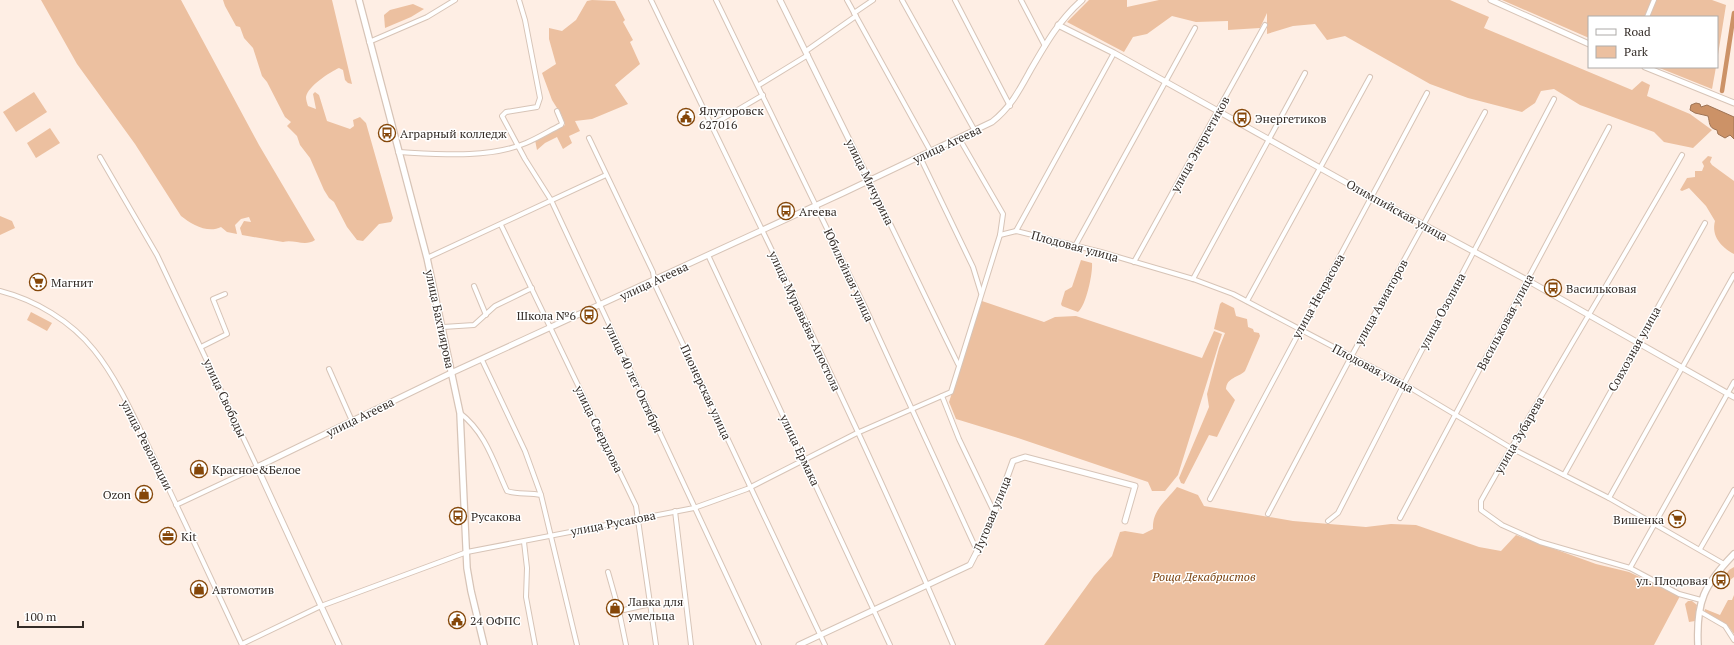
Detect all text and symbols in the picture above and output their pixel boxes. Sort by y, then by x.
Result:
legend [1588,16,1718,68]
text: Road [1624,24,1651,39]
text: Park [1624,44,1649,59]
street label: улица Энергетиков [1167,93,1233,196]
place label: Ялуторовск 627016 [699,103,764,132]
public building icon: Ялуторовск 627016 [676,107,696,127]
bus stop icon: Энергетиков [1232,108,1252,128]
place label: Энергетиков [1255,111,1327,126]
street label: улица Агеева [910,122,984,167]
bus stop icon: Аграрный колледж [377,123,397,143]
place label: Аграрный колледж [400,126,507,141]
street label: улица Мичурина [842,136,897,228]
street label: Олимпийская улица [1344,176,1450,244]
bus stop icon: Агеева [776,201,796,221]
place label: Агеева [799,204,837,219]
street label: Юбилейная улица [821,226,877,324]
street label: Плодовая улица [1030,227,1120,265]
street label: улица Муравьёва-Апостола [765,248,844,394]
street label: улица Некрасова [1288,251,1347,342]
street label: улица Авиаторов [1351,256,1411,349]
street label: улица Агеева [617,259,691,304]
street label: улица Бахтиярова [422,267,458,370]
street label: улица Озолина [1415,270,1468,353]
street label: Васильковая улица [1473,271,1537,373]
supermarket icon: Магнит [28,272,48,292]
place label: Магнит [51,275,93,290]
bus stop icon: Васильковая [1543,278,1563,298]
place label: Васильковая [1566,281,1637,296]
street label: Совхозная улица [1605,304,1663,394]
bus stop icon: Школа №6 [579,305,599,325]
place label: Школа №6 [517,308,577,323]
street label: улица 40 лет Октября [602,320,666,435]
street label: Плодовая улица [1330,340,1416,396]
street label: Пионерская улица [677,342,735,442]
street label: улица Свободы [200,355,250,440]
street label: улица Свердлова [571,382,627,475]
street label: улица Агеева [323,394,396,440]
street label: улица Зубарева [1490,394,1547,477]
street label: улица Революции [117,396,176,493]
street label: улица Ермака [776,411,823,488]
shop icon: Красное&Белое [189,459,209,479]
place label: Красное&Белое [212,462,301,477]
street label: Луговая улица [970,474,1014,555]
shop icon: Ozon [134,484,154,504]
place label: Ozon [103,487,131,502]
bus stop icon: Русакова [448,506,468,526]
street label: улица Русакова [568,507,657,539]
place label: Русакова [471,509,521,524]
supermarket icon: Вишенка [1667,509,1687,529]
place label: Вишенка [1613,512,1664,527]
office icon: Kit [158,526,178,546]
place label: Kit [181,529,197,544]
park label: Роща Декабристов [1151,569,1256,584]
bus stop icon: ул. Плодовая [1711,570,1731,590]
place label: ул. Плодовая [1635,573,1708,588]
shop icon: Автомотив [189,579,209,599]
place label: Автомотив [212,582,274,597]
place label: Лавка для умельца [627,594,683,623]
shop icon: Лавка для умельца [605,598,625,618]
scale bar [18,603,83,629]
text: 100 m [24,609,57,624]
public building icon: 24 ОФПС [447,610,467,630]
place label: 24 ОФПС [470,613,521,628]

